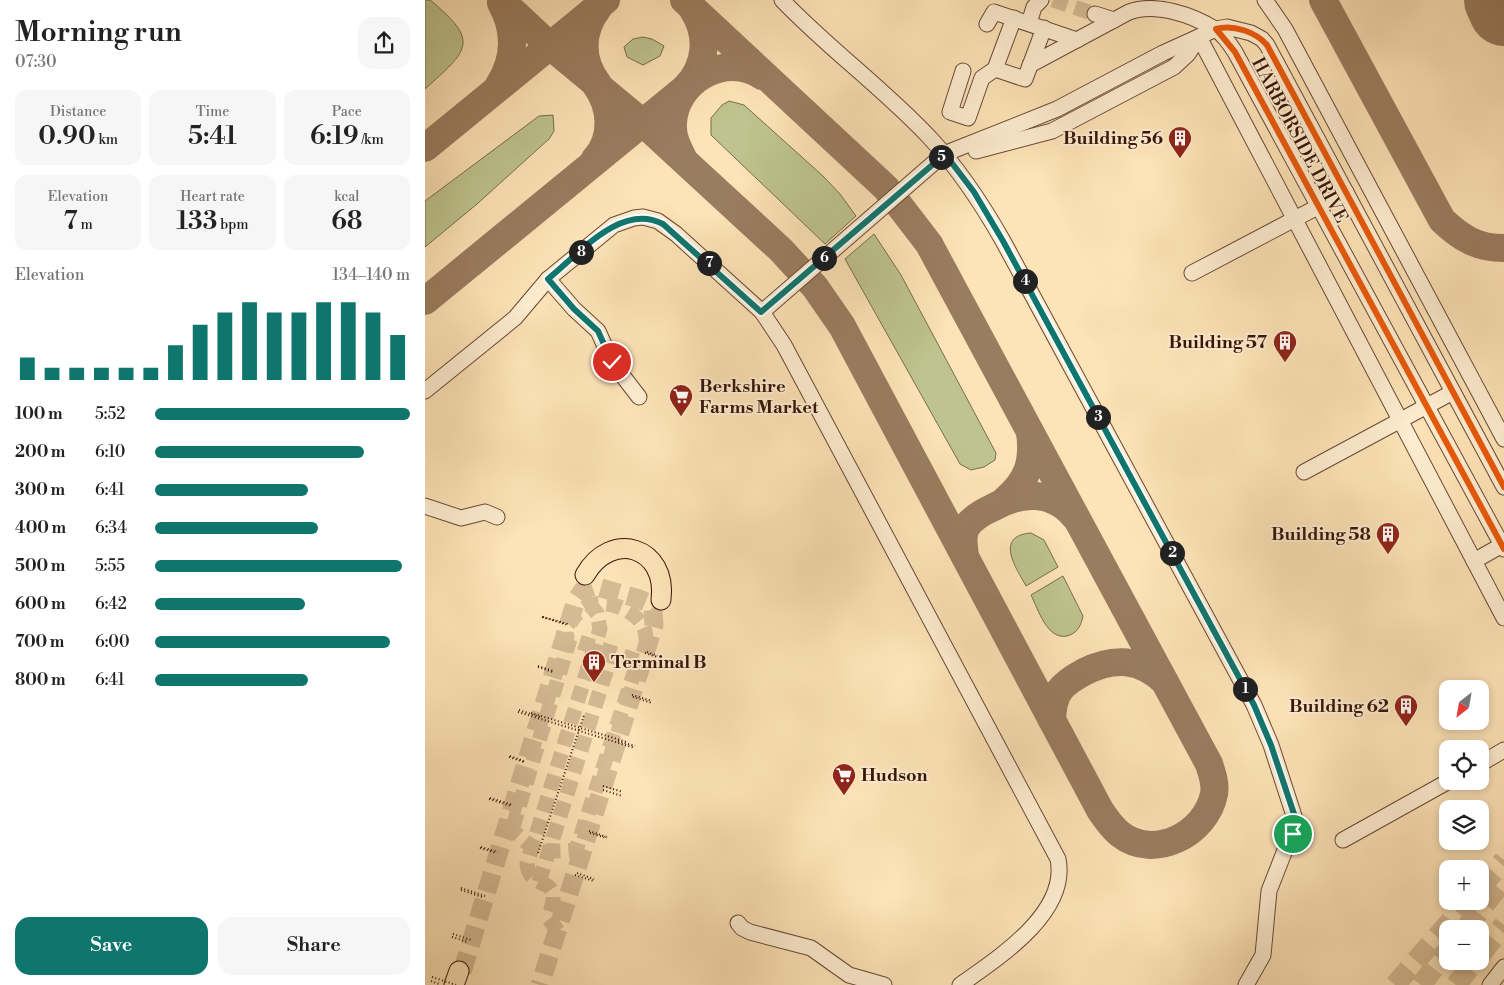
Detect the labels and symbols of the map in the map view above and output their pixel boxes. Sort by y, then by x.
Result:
street label: HARBORSIDE DRIVE [1246,54,1353,227]
building icon: Building 56 [1167,125,1193,159]
place label: Building 56 [1063,127,1163,150]
pin: 5 [929,144,953,170]
pin: 8 [569,240,593,264]
pin: 6 [811,246,837,270]
pin: 7 [697,250,721,276]
pin: 4 [1013,268,1037,294]
building icon: Building 57 [1272,329,1298,363]
place label: Building 57 [1168,331,1267,354]
pin [591,341,633,383]
place label: Berkshire Farms Market [699,375,819,419]
supermarket icon: Berkshire Farms Market [668,383,694,417]
pin: 3 [1085,404,1111,430]
building icon: Building 58 [1375,521,1401,555]
place label: Building 58 [1271,523,1371,546]
pin: 2 [1159,540,1185,566]
building icon: Terminal B [581,649,607,683]
place label: Terminal B [611,651,707,674]
pin: 1 [1233,676,1257,702]
north arrow [1439,680,1489,730]
building icon: Building 62 [1393,693,1419,727]
place label: Building 62 [1289,695,1389,718]
supermarket icon: Hudson [831,762,857,796]
place label: Hudson [861,764,928,787]
pin [1272,813,1314,855]

